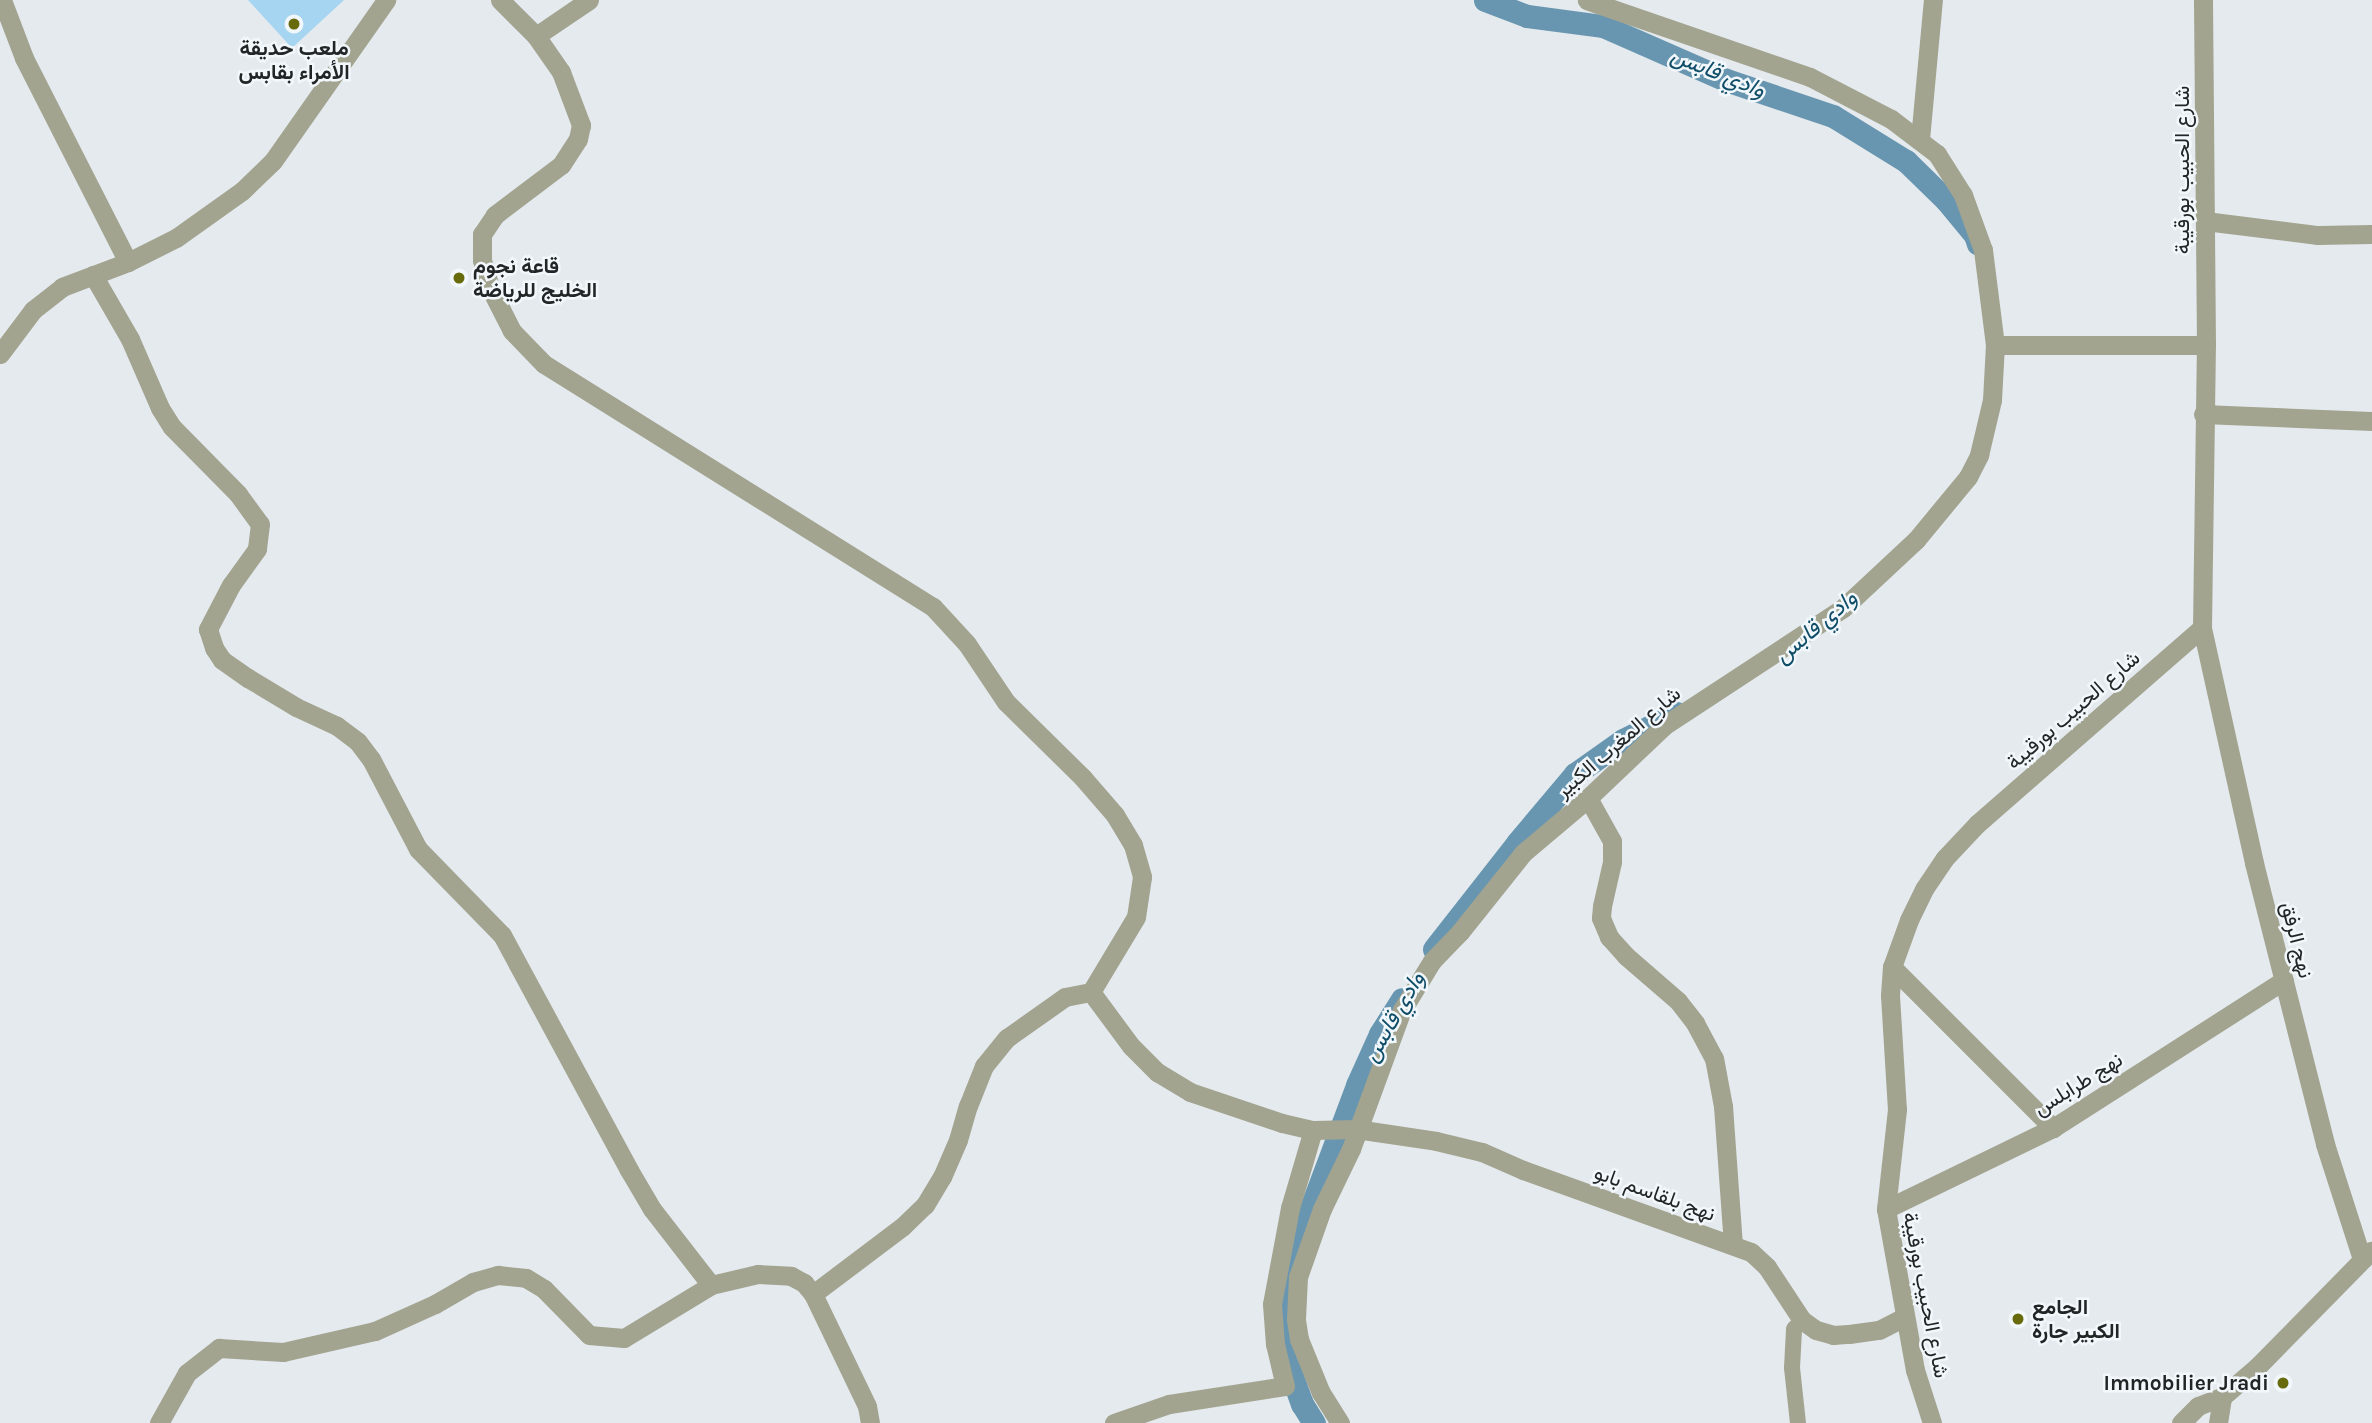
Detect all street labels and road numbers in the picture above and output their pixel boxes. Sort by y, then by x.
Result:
street label: شارع الحبيب بورقيبة [2169,86,2195,254]
street label: شارع الحبيب بورقيبة [2001,645,2145,775]
street label: شارع المغرب الكبير [1550,681,1686,803]
street label: نهج الرفق [2275,899,2319,981]
street label: نهج طرابلس [2029,1047,2127,1121]
street label: نهج بلقاسم بابو [1591,1159,1719,1227]
street label: شارع الحبيب بورقيبة [1898,1210,1954,1380]

